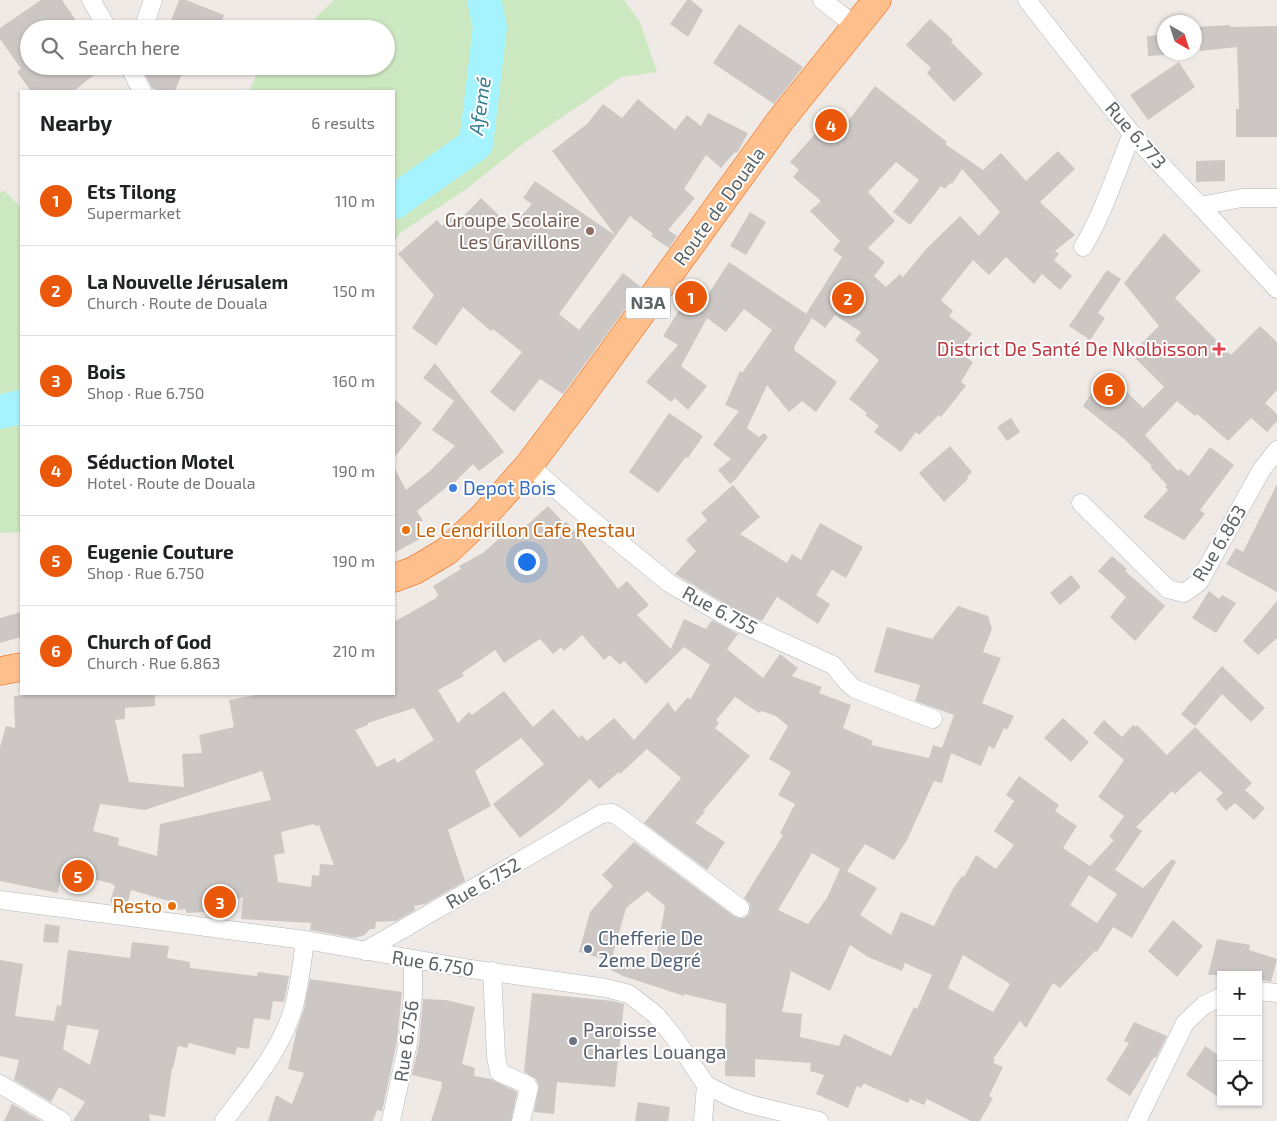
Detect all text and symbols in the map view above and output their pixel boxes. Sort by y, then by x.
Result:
north arrow [1157,15,1202,60]
search box [20,20,395,75]
icon: search [38,34,66,62]
text: Search here [78,36,180,59]
water label: Afemé [463,75,495,138]
street label: Rue 6.773 [1101,96,1172,173]
pin: 4 [815,106,847,144]
text: Nearby [40,110,112,135]
text: 6 results [311,113,375,132]
street label: Route de Douala [668,142,769,270]
text: Ets Tilong [87,180,176,203]
text: 1 [53,191,59,210]
text: 110 m [335,191,375,210]
text: Supermarket [87,203,181,222]
place label: Groupe Scolaire Les Gravillons [445,208,580,253]
marker: Groupe Scolaire Les Gravillons [584,225,596,237]
text: La Nouvelle Jérusalem [87,270,288,293]
pin: 1 [675,278,707,316]
pin: 2 [832,279,864,317]
text: 2 [51,281,61,300]
text: 150 m [333,281,375,300]
road number: N3A [626,288,670,318]
text: Church · Route de Douala [87,293,268,312]
place label: District De Santé De Nkolbisson [937,337,1208,360]
marker: District De Santé De Nkolbisson [1212,342,1226,356]
text: Bois [87,360,126,383]
pin: 6 [1093,370,1125,408]
text: 3 [51,371,61,390]
text: 160 m [332,371,375,390]
text: Shop · Rue 6.750 [87,383,204,402]
text: Séduction Motel [87,450,234,473]
text: 4 [51,461,61,480]
text: 190 m [332,461,375,480]
text: Hotel · Route de Douala [87,473,255,492]
place label: Depot Bois [463,476,556,499]
marker: Depot Bois [447,482,459,494]
street label: Rue 6.863 [1187,500,1250,585]
place label: Le Cendrillon Cafe Restau [416,518,636,541]
marker: Le Cendrillon Cafe Restau [400,524,412,536]
text: Eugenie Couture [87,540,234,563]
your location [514,549,540,575]
text: 5 [52,551,60,570]
text: 190 m [332,551,375,570]
text: Shop · Rue 6.750 [87,563,204,582]
street label: Rue 6.755 [679,580,762,639]
text: Church of God [87,630,211,653]
text: 6 [51,641,61,660]
text: 210 m [332,641,375,660]
text: Church · Rue 6.863 [87,653,221,672]
street label: Rue 6.752 [441,852,524,913]
pin: 5 [62,857,94,895]
pin: 3 [204,883,236,921]
place label: Resto [112,894,162,917]
marker: Resto [166,900,178,912]
place label: Chefferie De 2eme Degré [598,926,703,971]
marker: Chefferie De 2eme Degré [582,943,594,955]
street label: Rue 6.750 [390,945,476,980]
map controls [1217,971,1262,1106]
button: + [1217,971,1262,1016]
street label: Rue 6.756 [388,999,423,1083]
button: − [1217,1016,1262,1061]
place label: Paroisse Charles Louanga [583,1018,726,1063]
marker: Paroisse Charles Louanga [567,1035,579,1047]
button: locate [1217,1061,1262,1106]

